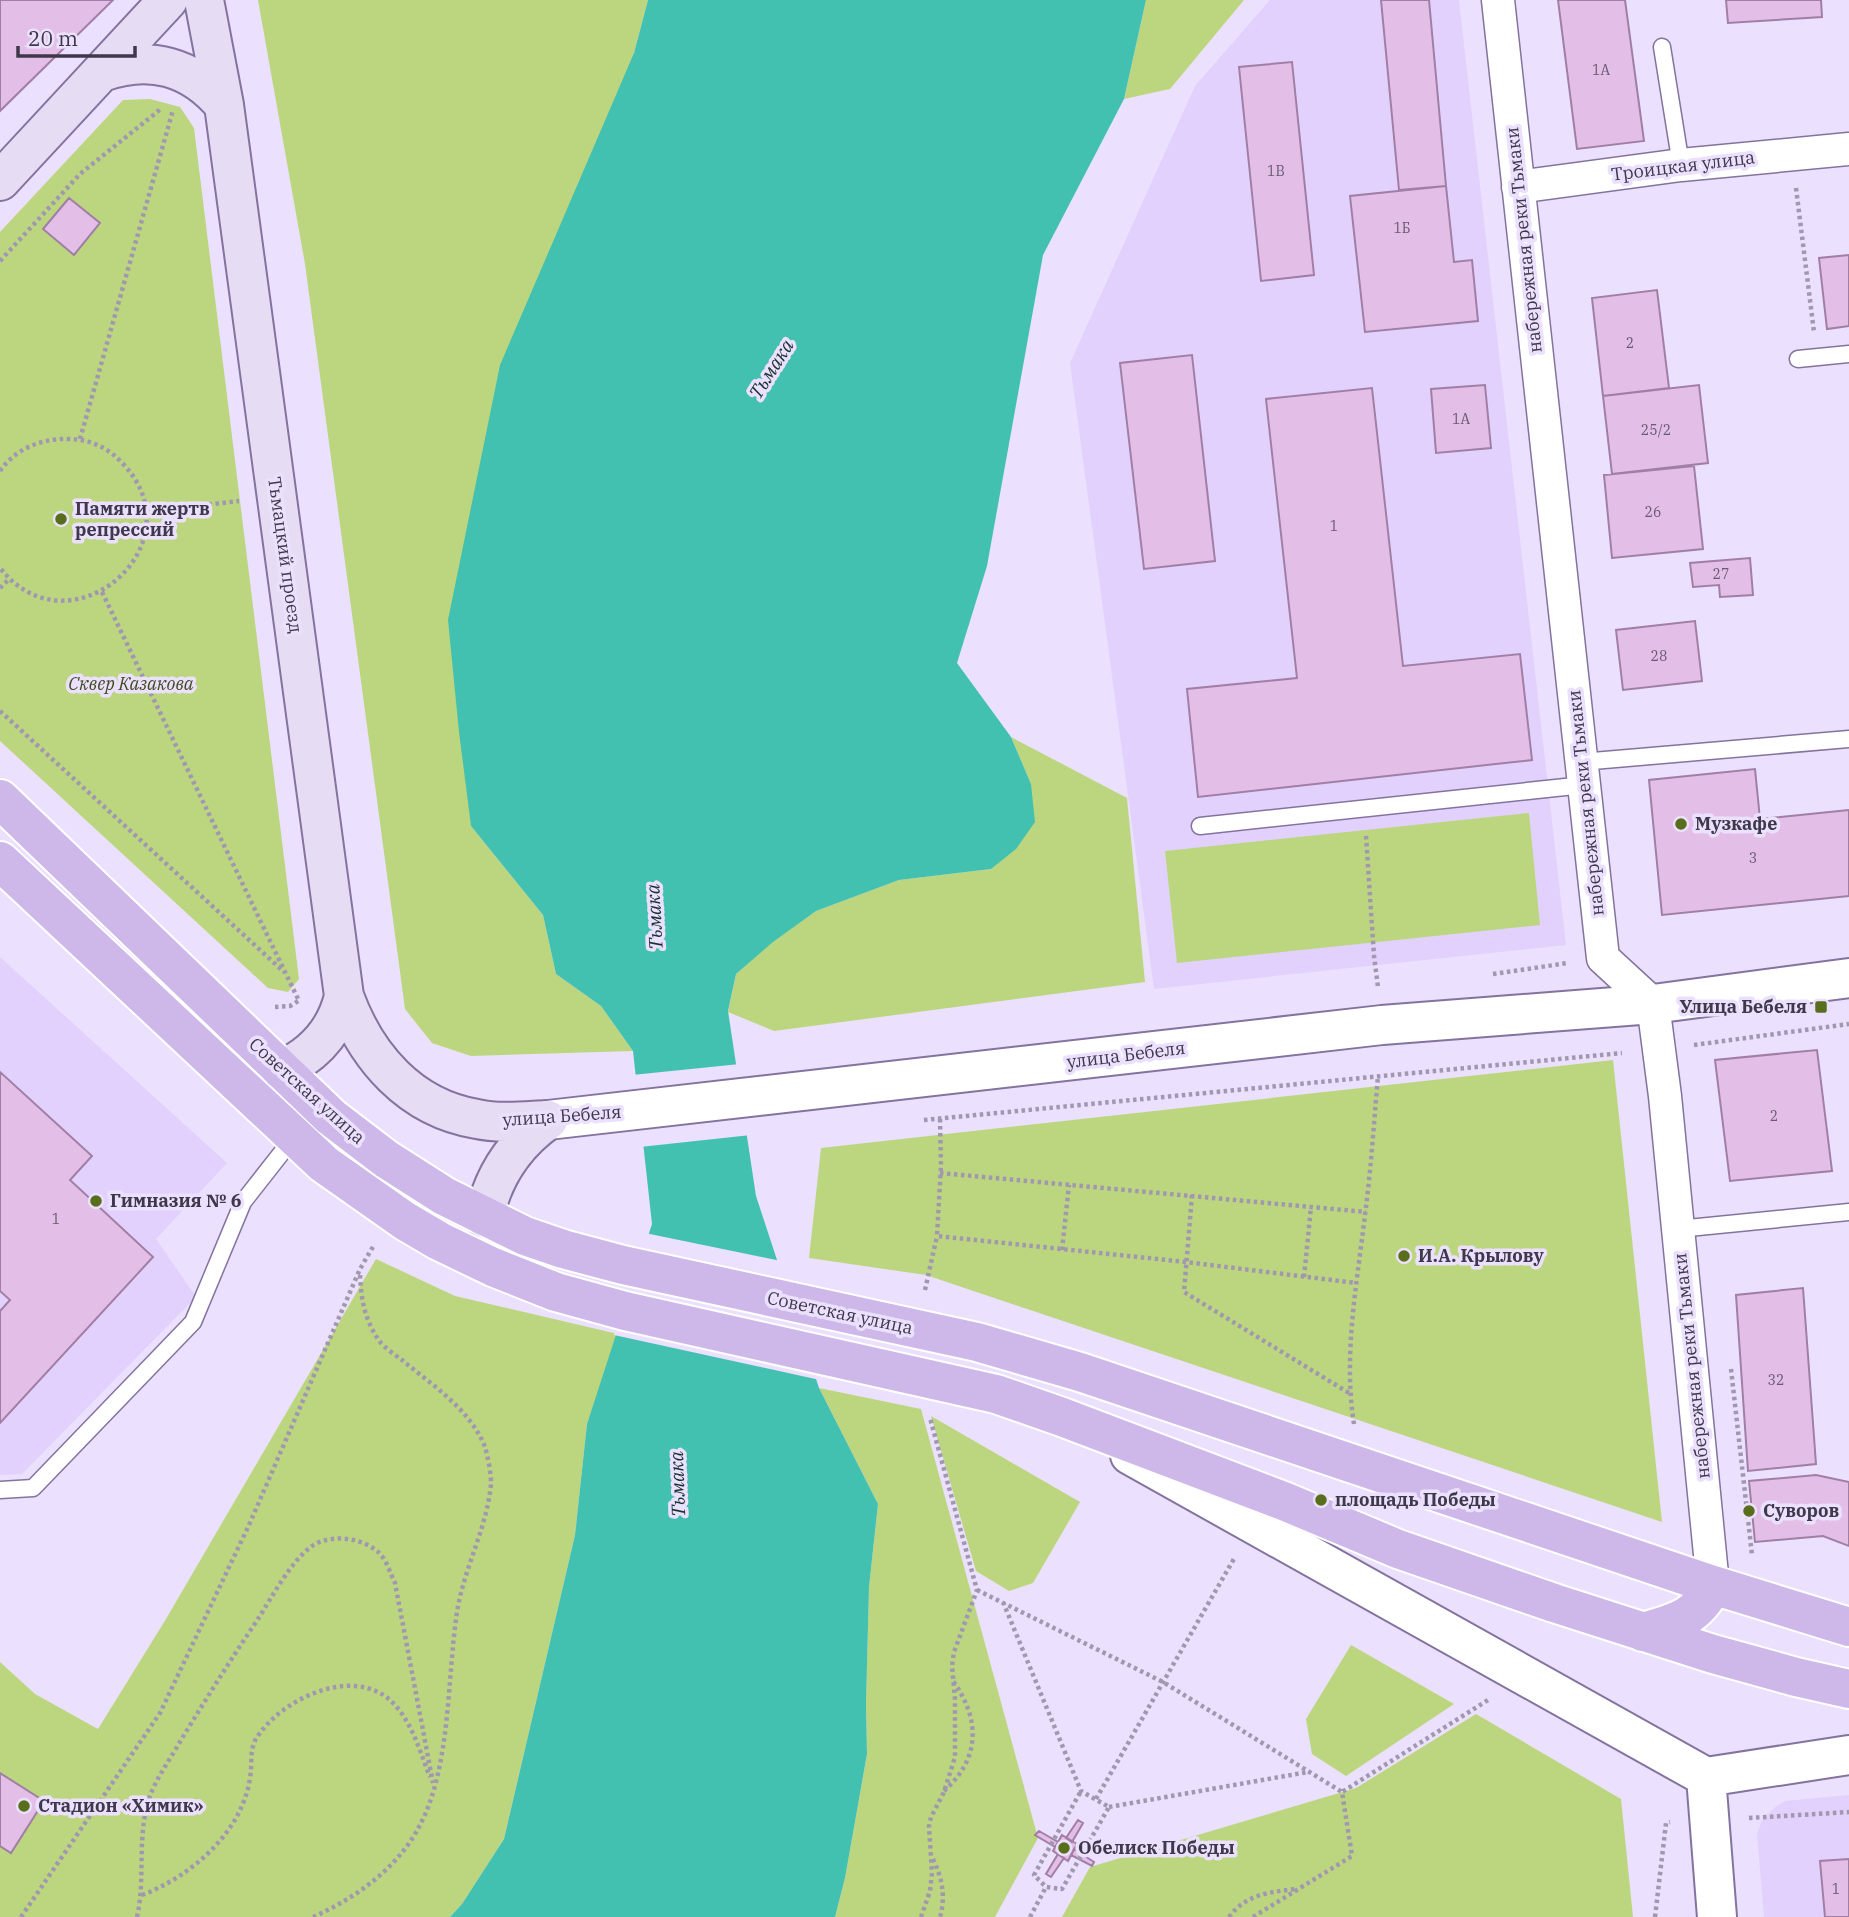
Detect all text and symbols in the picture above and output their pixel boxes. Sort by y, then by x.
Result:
scale bar [18,14,135,58]
text: 20 m [28,24,78,52]
house number: 1А [1592,61,1610,79]
street label: набережная реки Тьмаки [1500,126,1547,354]
street label: Троицкая улица [1610,145,1756,186]
house number: 1В [1267,162,1285,180]
house number: 1Б [1393,219,1411,237]
water label: Тьмака [743,334,799,403]
house number: 2 [1626,334,1634,352]
house number: 1А [1452,410,1470,428]
house number: 25/2 [1641,421,1671,439]
street label: Тьмацкий проезд [263,475,308,635]
place label: Памяти жертв репрессий [75,497,210,541]
house number: 26 [1645,503,1661,521]
marker: Памяти жертв репрессий [53,511,69,527]
house number: 1 [1330,517,1338,535]
house number: 27 [1713,565,1729,583]
house number: 28 [1651,647,1667,665]
park label: Сквер Казакова [68,672,194,695]
street label: набережная реки Тьмаки [1562,689,1609,917]
place label: Музкафе [1695,812,1777,835]
marker: Музкафе [1673,816,1689,832]
house number: 3 [1749,849,1757,867]
water label: Тьмака [640,883,668,950]
place label: Улица Бебеля [1680,995,1807,1018]
marker: Улица Бебеля [1813,999,1829,1015]
street label: Советская улица [245,1032,370,1149]
street label: улица Бебеля [1065,1036,1187,1073]
street label: улица Бебеля [502,1100,622,1131]
house number: 2 [1770,1107,1778,1125]
place label: Гимназия № 6 [110,1189,242,1212]
marker: Гимназия № 6 [88,1193,104,1209]
house number: 1 [52,1210,60,1228]
place label: И.А. Крылову [1418,1244,1544,1267]
marker: И.А. Крылову [1396,1248,1412,1264]
street label: набережная реки Тьмаки [1668,1252,1715,1480]
street label: Советская улица [765,1286,915,1339]
house number: 32 [1768,1371,1784,1389]
water label: Тьмака [664,1450,690,1517]
place label: площадь Победы [1335,1488,1496,1511]
marker: площадь Победы [1313,1492,1329,1508]
place label: Суворов [1763,1499,1840,1522]
marker: Суворов [1741,1503,1757,1519]
place label: Стадион «Химик» [38,1794,203,1817]
marker: Стадион «Химик» [16,1798,32,1814]
place label: Обелиск Победы [1078,1836,1235,1859]
marker: Обелиск Победы [1056,1840,1072,1856]
house number: 1 [1832,1880,1840,1898]

